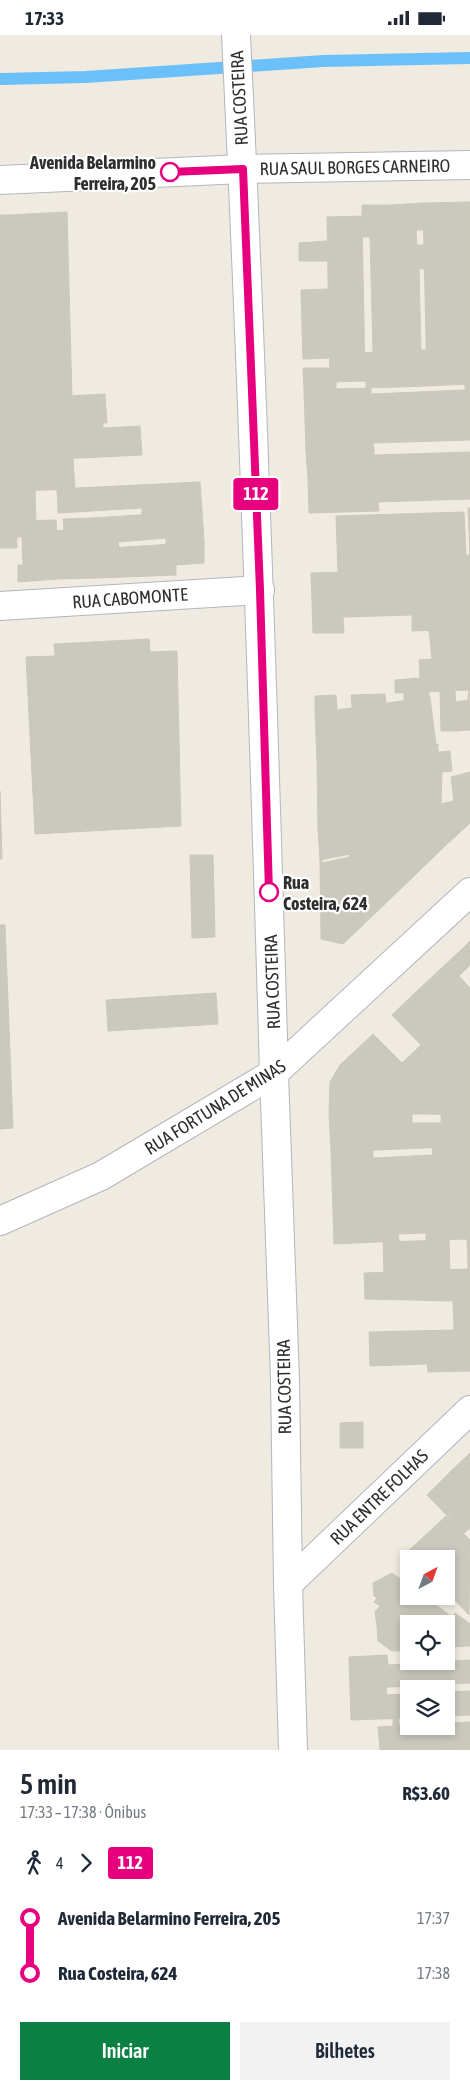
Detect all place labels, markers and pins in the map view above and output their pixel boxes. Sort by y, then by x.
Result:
place label: Avenida Belarmino Ferreira, 205 [29,152,156,194]
marker: Avenida Belarmino Ferreira, 205 [160,162,180,182]
place label: Rua Costeira, 624 [283,872,368,914]
marker: Rua Costeira, 624 [259,882,279,902]

